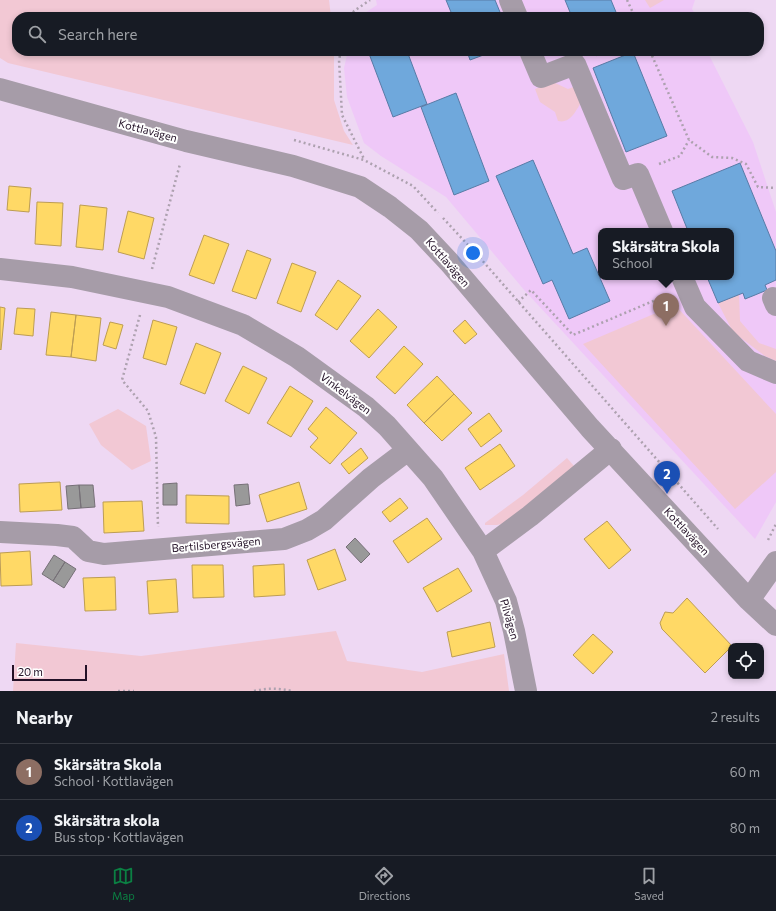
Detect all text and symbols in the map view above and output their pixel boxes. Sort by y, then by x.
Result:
search box [12,12,764,56]
icon: search [26,23,48,45]
text: Search here [58,25,137,43]
street label: Kottlavägen [117,116,179,144]
popup [598,228,734,280]
street label: Kottlavägen [423,235,473,289]
text: Skärsätra Skola [612,237,720,255]
your location [463,243,483,263]
text: School [612,255,653,271]
pin: 1 [653,293,679,326]
street label: Vinkelvägen [318,370,374,416]
pin: 2 [654,461,680,494]
street label: Kottlavägen [662,505,712,557]
street label: Bertilsbergsvägen [171,534,261,554]
street label: Pilvägen [498,597,522,641]
map controls [728,643,764,679]
button: locate [728,643,764,679]
scale bar [12,663,87,682]
text: 20 m [18,665,43,678]
text: Nearby [16,707,73,728]
text: 2 results [711,709,760,725]
text: Skärsätra Skola [54,755,162,773]
text: 1 [26,764,32,780]
text: 60 m [730,764,760,780]
text: School · Kottlavägen [54,773,173,789]
text: Skärsätra skola [54,811,160,829]
text: 2 [25,820,33,836]
text: 80 m [730,820,760,836]
text: Bus stop · Kottlavägen [54,829,184,845]
tab: Map [112,865,135,902]
tab: Directions [359,865,410,902]
tab: Saved [634,865,664,902]

